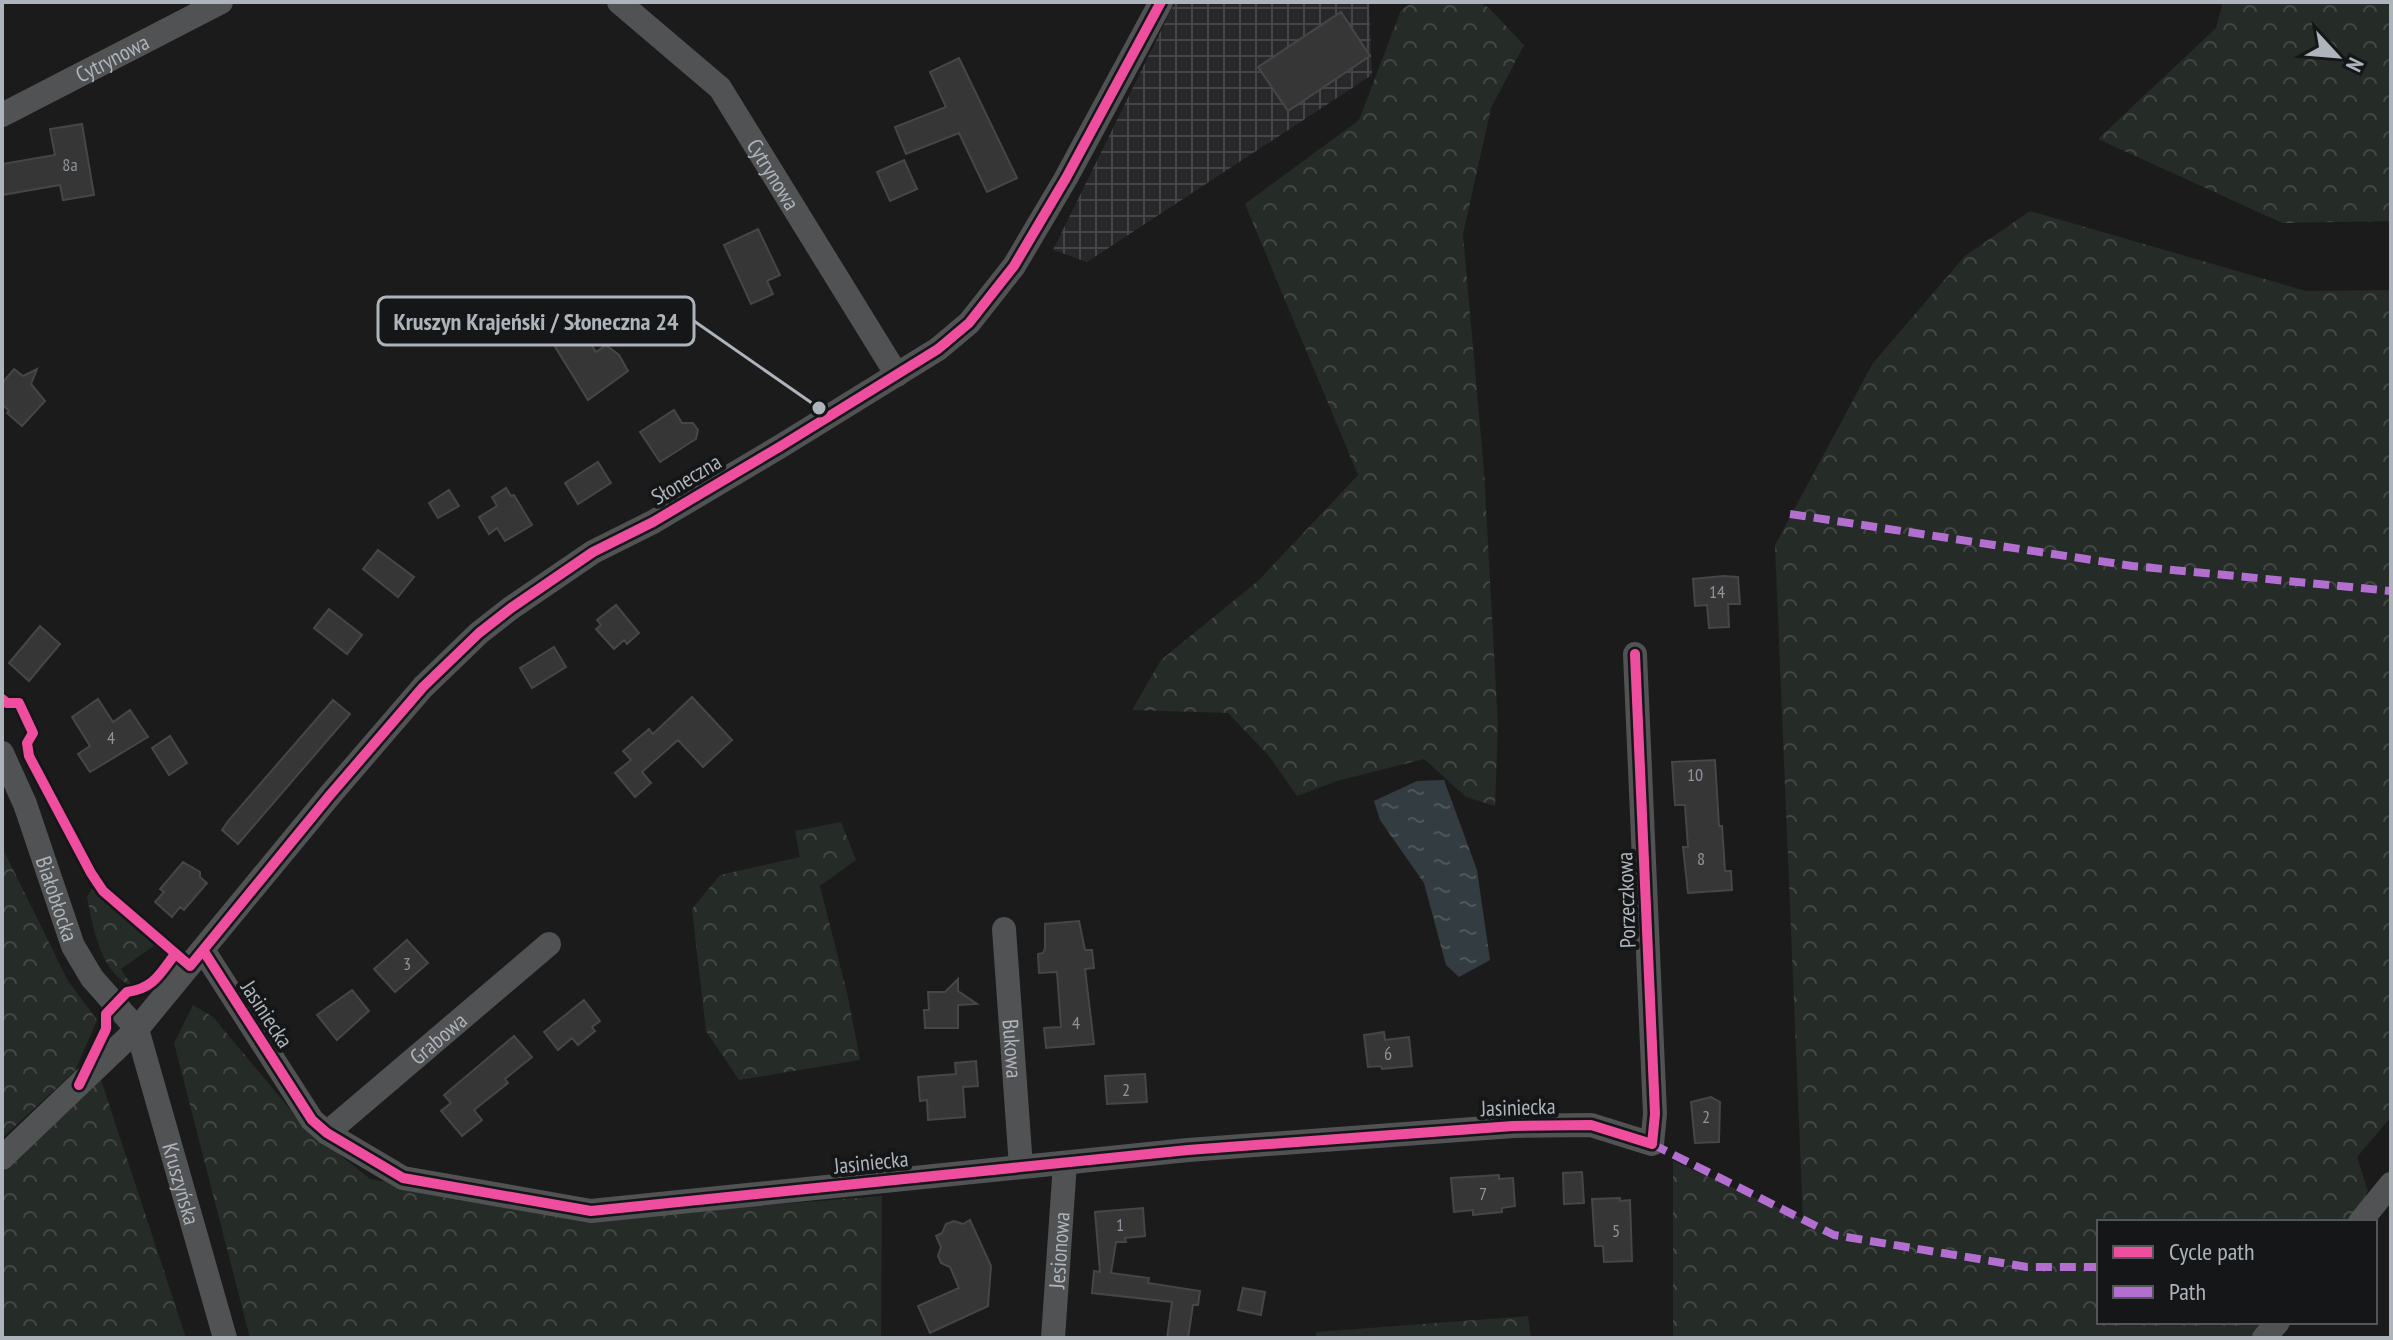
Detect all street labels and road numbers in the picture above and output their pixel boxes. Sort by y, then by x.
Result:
street label: Cytrynowa [71,28,154,89]
street label: Cytrynowa [741,133,806,215]
street label: Słoneczna [646,447,726,511]
street label: Porzeczkowa [1610,851,1642,949]
street label: Białobłocka [30,853,84,945]
street label: Jasiniecka [234,974,299,1053]
street label: Grabowa [404,1006,473,1071]
street label: Bukowa [996,1018,1029,1079]
street label: Jasiniecka [1479,1092,1556,1122]
street label: Kruszyńska [156,1140,206,1228]
street label: Jasiniecka [831,1144,910,1180]
street label: Jesionowa [1042,1211,1076,1291]

